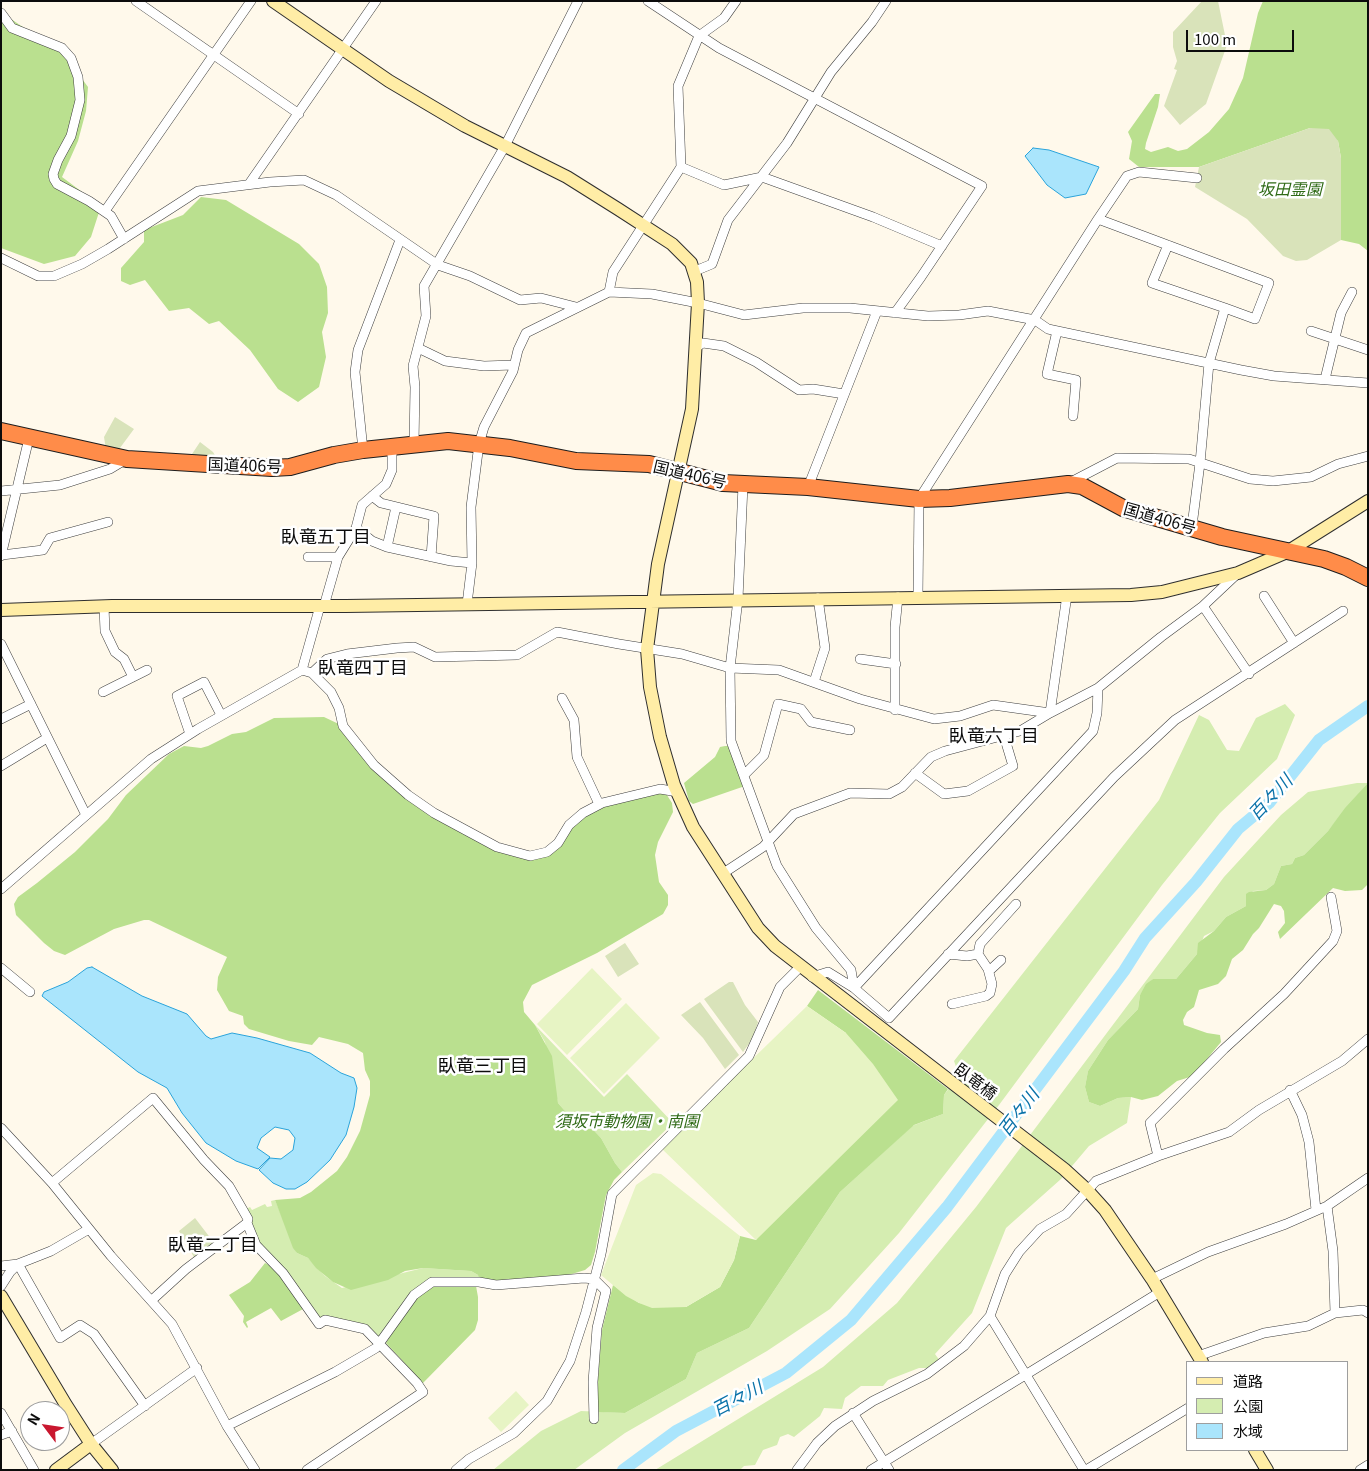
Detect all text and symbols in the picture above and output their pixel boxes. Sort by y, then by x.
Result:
scale bar [1189,20,1296,52]
text: 100 m [1194,28,1236,49]
park label: 坂田霊園 [1258,179,1322,199]
street label: 国道406号 [207,454,283,476]
street label: 国道406号 [651,456,729,492]
street label: 国道406号 [1121,498,1199,538]
district label: 臥竜五丁目 [281,525,371,547]
district label: 臥竜四丁目 [318,656,408,678]
district label: 臥竜六丁目 [949,724,1039,746]
water label: 百々川 [1244,770,1296,824]
district label: 臥竜三丁目 [438,1054,528,1076]
street label: 臥竜橋 [951,1059,1001,1103]
water label: 百々川 [993,1084,1043,1140]
park label: 須坂市動物園・南園 [555,1111,699,1131]
district label: 臥竜二丁目 [168,1233,258,1255]
legend [1186,1361,1349,1451]
text: 道路 [1233,1370,1263,1391]
water label: 百々川 [708,1376,766,1420]
text: 公園 [1233,1395,1263,1416]
north arrow [20,1401,70,1451]
text: N [22,1409,44,1428]
text: 水域 [1233,1420,1263,1441]

